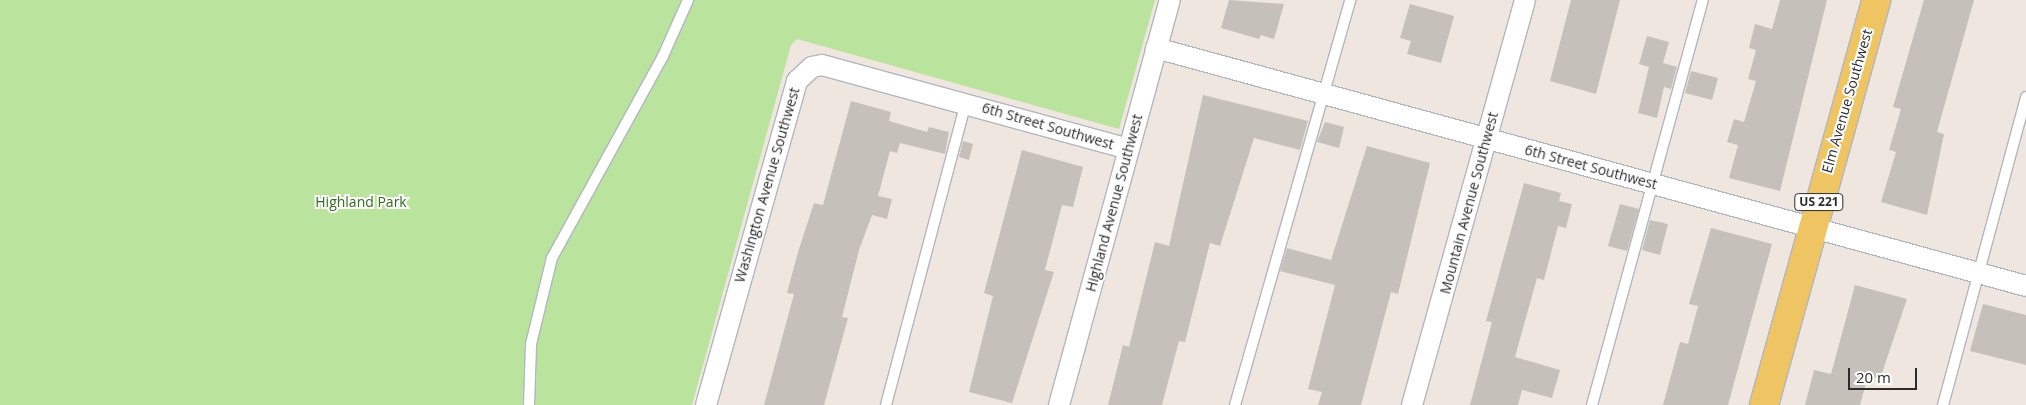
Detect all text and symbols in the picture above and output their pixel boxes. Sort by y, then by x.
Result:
street label: Elm Avenue Southwest [1818,27,1876,175]
street label: Washington Avenue Southwest [731,85,803,285]
street label: 6th Street Southwest [980,99,1116,153]
street label: Mountain Avenue Southwest [1437,110,1501,296]
street label: Highland Avenue Southwest [1082,112,1146,294]
street label: 6th Street Southwest [1523,141,1659,193]
road number: US 221 [1794,192,1844,212]
park label: Highland Park [315,194,407,210]
scale bar [1851,358,1920,390]
text: 20 m [1856,367,1891,387]

